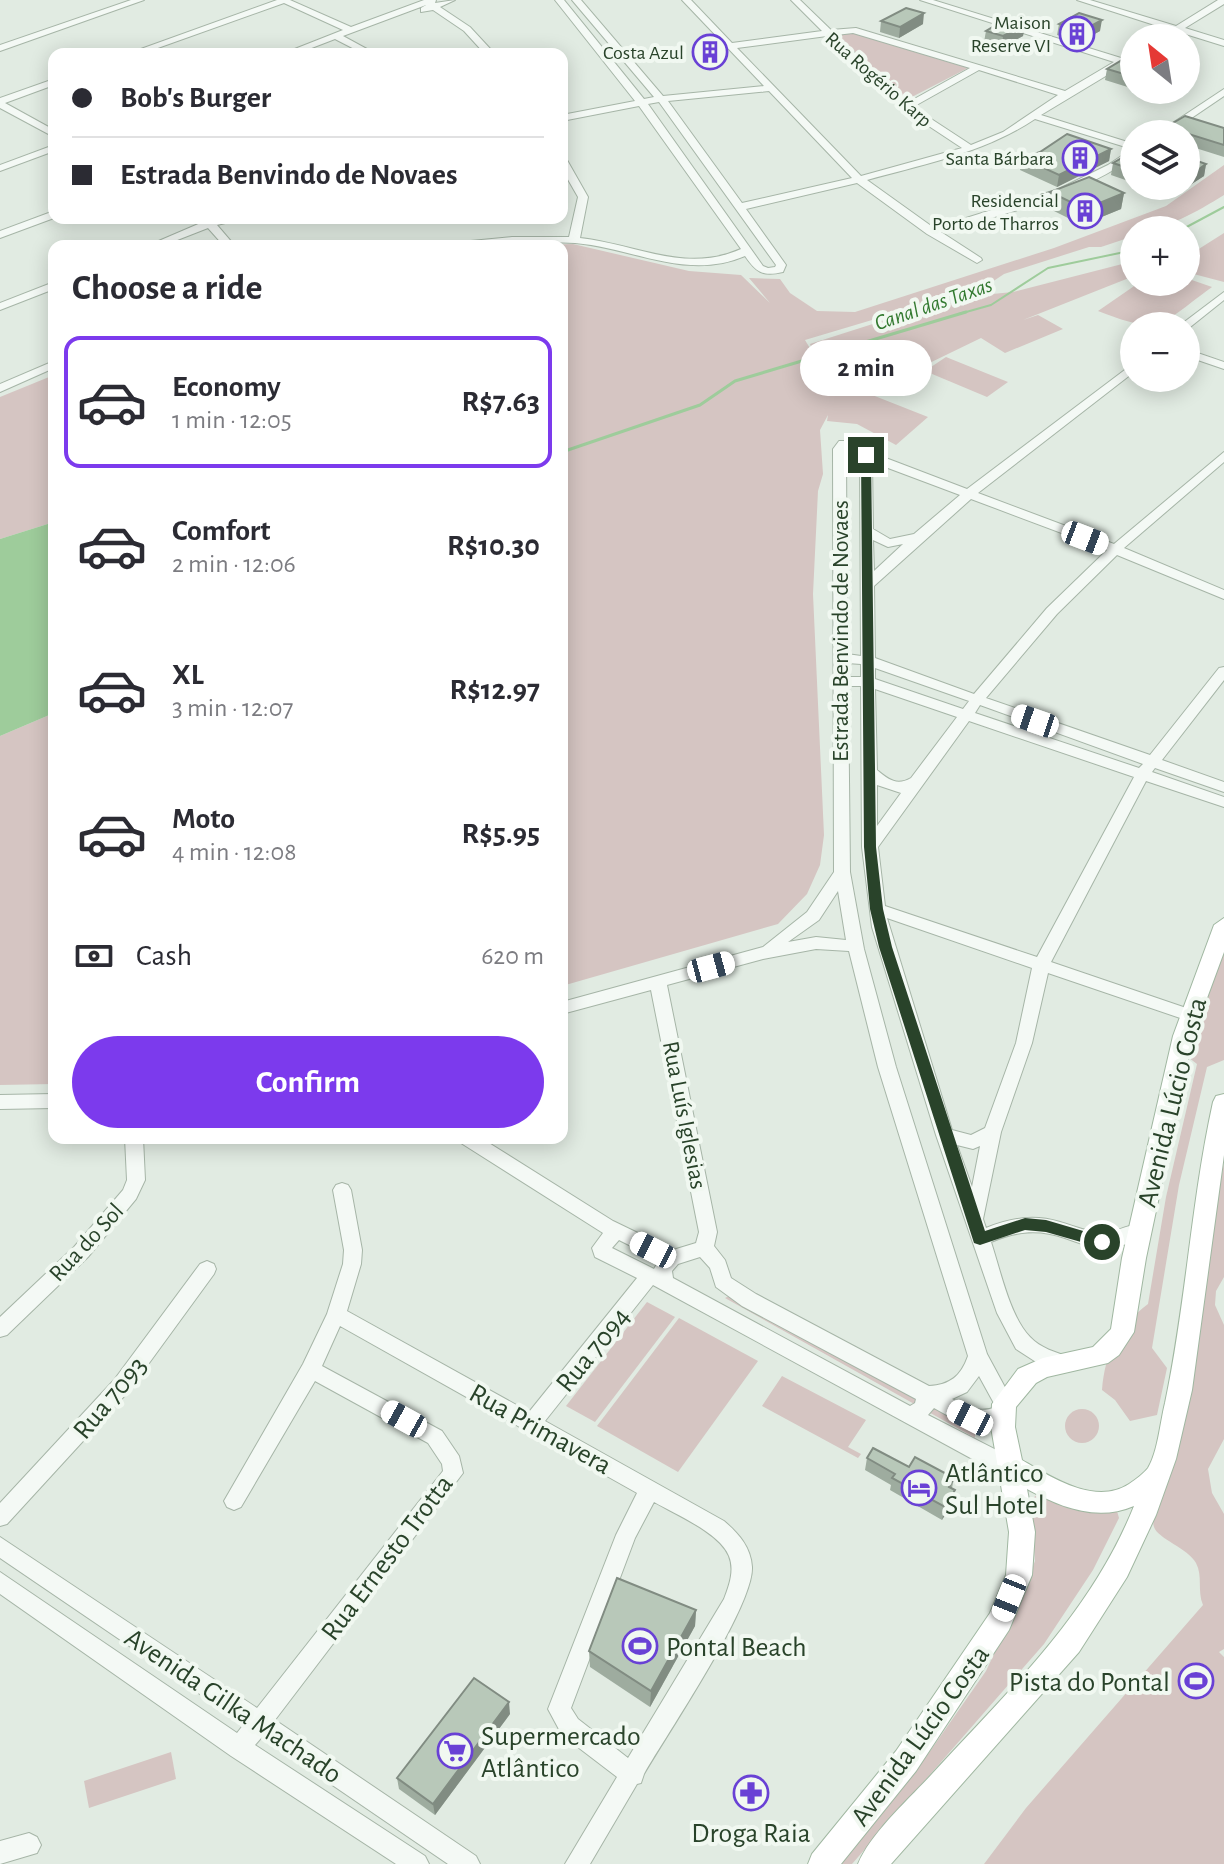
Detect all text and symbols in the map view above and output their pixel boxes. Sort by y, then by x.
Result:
place label: Maison Reserve VI [971,13,1051,56]
building icon: Maison Reserve VI [1058,15,1096,53]
north arrow [1120,24,1200,104]
map controls [1120,24,1200,392]
street label: Rua Rogério Karp [821,28,935,131]
building icon: Costa Azul [691,33,729,71]
place label: Costa Azul [603,43,684,63]
text: Bob's Burger [120,83,271,113]
button: layers [1120,120,1200,200]
building icon: Santa Bárbara [1061,139,1099,177]
place label: Santa Bárbara [946,149,1054,169]
text: Estrada Benvindo de Novaes [120,160,457,190]
place label: Residencial Porto de Tharros [932,191,1059,234]
building icon: Residencial Porto de Tharros [1066,192,1104,230]
button: + [1120,216,1200,296]
text: Choose a ride [72,270,262,306]
water label: Canal das Taxas [872,274,995,334]
button: − [1120,312,1200,392]
callout: 2 min [800,339,932,395]
text: 2 min [837,355,895,381]
icon: car [76,366,148,438]
text: Economy [172,372,281,402]
text: R$7.63 [462,387,540,417]
text: 1 min · 12:05 [172,407,292,433]
route end [848,437,884,473]
street label: Estrada Benvindo de Novaes [829,500,853,762]
icon: car [76,510,148,582]
text: Comfort [172,516,271,546]
car [1058,518,1112,558]
text: R$10.30 [447,531,540,561]
text: 2 min · 12:06 [172,551,296,577]
icon: car [76,654,148,726]
text: XL [172,660,204,690]
text: R$12.97 [450,675,540,705]
text: 3 min · 12:07 [172,695,293,721]
car [1008,702,1062,740]
icon: car [76,798,148,870]
text: Moto [172,804,235,834]
text: R$5.95 [462,819,540,849]
text: 4 min · 12:08 [172,839,297,865]
icon: cash [72,934,116,978]
text: Cash [136,941,192,971]
text: 620 m [481,943,544,969]
car [685,949,737,985]
street label: Avenida Lúcio Costa [1133,995,1213,1210]
button: Confirm [72,1036,544,1128]
street label: Rua Luís Iglesias [658,1039,710,1191]
street label: Rua do Sol [45,1199,129,1286]
route start [1084,1224,1120,1260]
car [626,1228,680,1272]
street label: Rua 7094 [551,1303,636,1398]
street label: Rua 7093 [68,1352,153,1445]
street label: Rua Primavera [464,1379,616,1480]
car [943,1396,997,1440]
car [377,1397,431,1441]
place label: Atlântico Sul Hotel [945,1460,1045,1520]
hotel icon: Atlântico Sul Hotel [900,1469,938,1507]
street label: Rua Ernesto Trotta [316,1470,459,1646]
car [989,1571,1029,1625]
street label: Avenida Gilka Machado [119,1624,346,1790]
sports icon: Pontal Beach [621,1627,659,1665]
place label: Pontal Beach [666,1634,807,1662]
street label: Avenida Lúcio Costa [846,1641,995,1831]
sports icon: Pista do Pontal [1177,1662,1215,1700]
place label: Pista do Pontal [1009,1669,1170,1697]
place label: Supermercado Atlântico [481,1723,641,1783]
supermarket icon: Supermercado Atlântico [436,1732,474,1770]
pharmacy icon: Droga Raia [732,1774,770,1812]
place label: Droga Raia [691,1820,811,1848]

